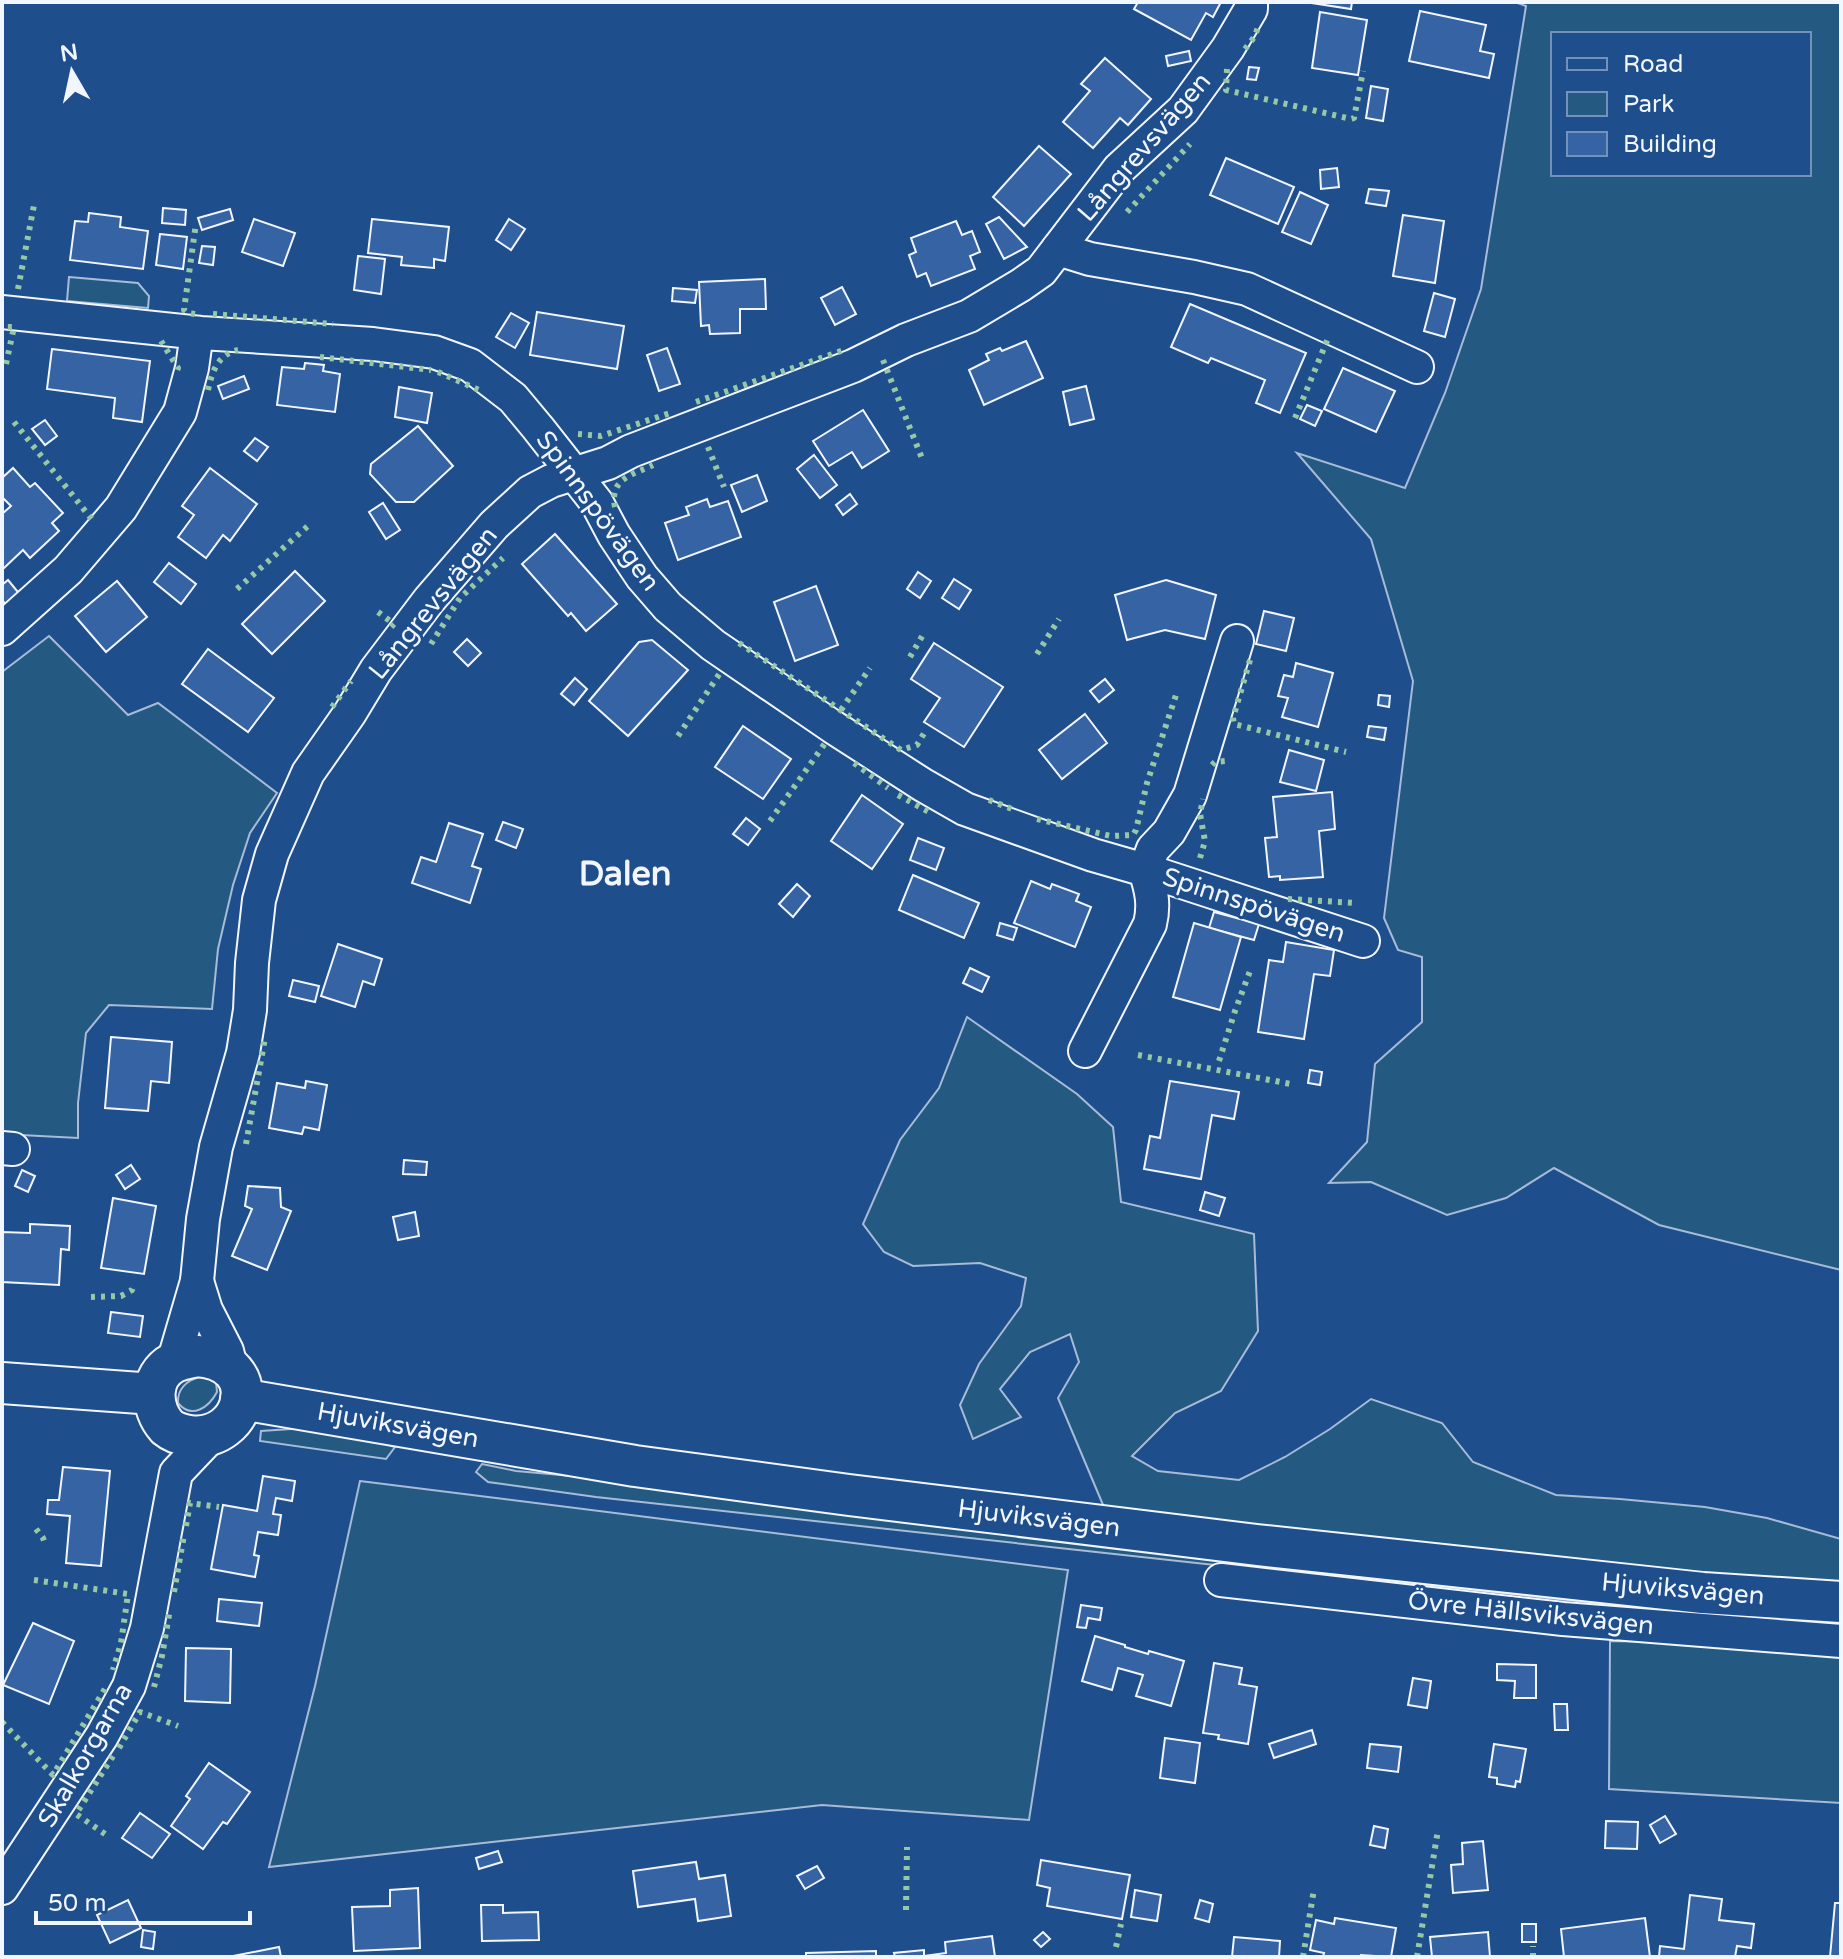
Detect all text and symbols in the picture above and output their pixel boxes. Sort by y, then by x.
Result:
north arrow [32,32,112,112]
legend [1551,32,1811,176]
text: N [58,39,80,67]
text: Road [1623,50,1683,79]
street label: Långrevsvägen [1071,66,1217,228]
text: Park [1623,90,1674,119]
text: Building [1623,130,1717,159]
street label: Spinnspövägen [530,425,666,597]
street label: Långrevsvägen [362,520,504,686]
district label: Dalen [579,854,671,895]
street label: Spinnspövägen [1159,861,1349,949]
street label: Hjuviksvägen [315,1396,481,1454]
street label: Hjuviksvägen [956,1493,1122,1543]
street label: Hjuviksvägen [1600,1566,1766,1612]
street label: Övre Hällsviksvägen [1406,1585,1656,1641]
street label: Skalkorgarna [31,1677,139,1833]
scale bar [36,1875,250,1925]
text: 50 m [48,1889,106,1918]

